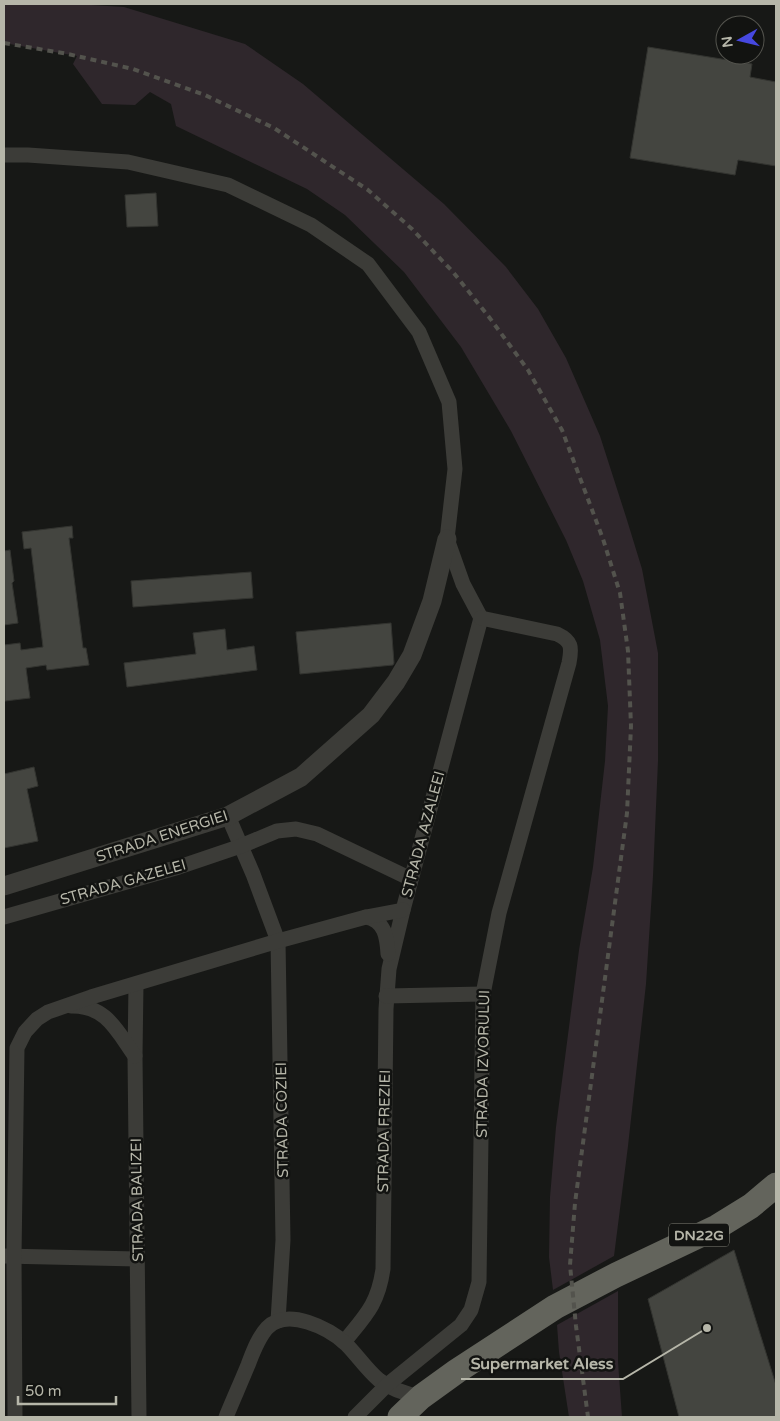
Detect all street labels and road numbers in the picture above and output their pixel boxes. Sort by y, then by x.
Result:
street label: STRADA AZALEEI [398,769,448,899]
street label: STRADA ENERGIEI [94,806,230,866]
street label: STRADA GAZELEI [58,855,188,909]
street label: STRADA IZVORULUI [473,990,493,1138]
street label: STRADA COZIEI [272,1062,292,1178]
street label: STRADA FREZIEI [374,1069,394,1193]
street label: STRADA BALIZEI [127,1138,147,1262]
road number: DN22G [669,1224,729,1246]

